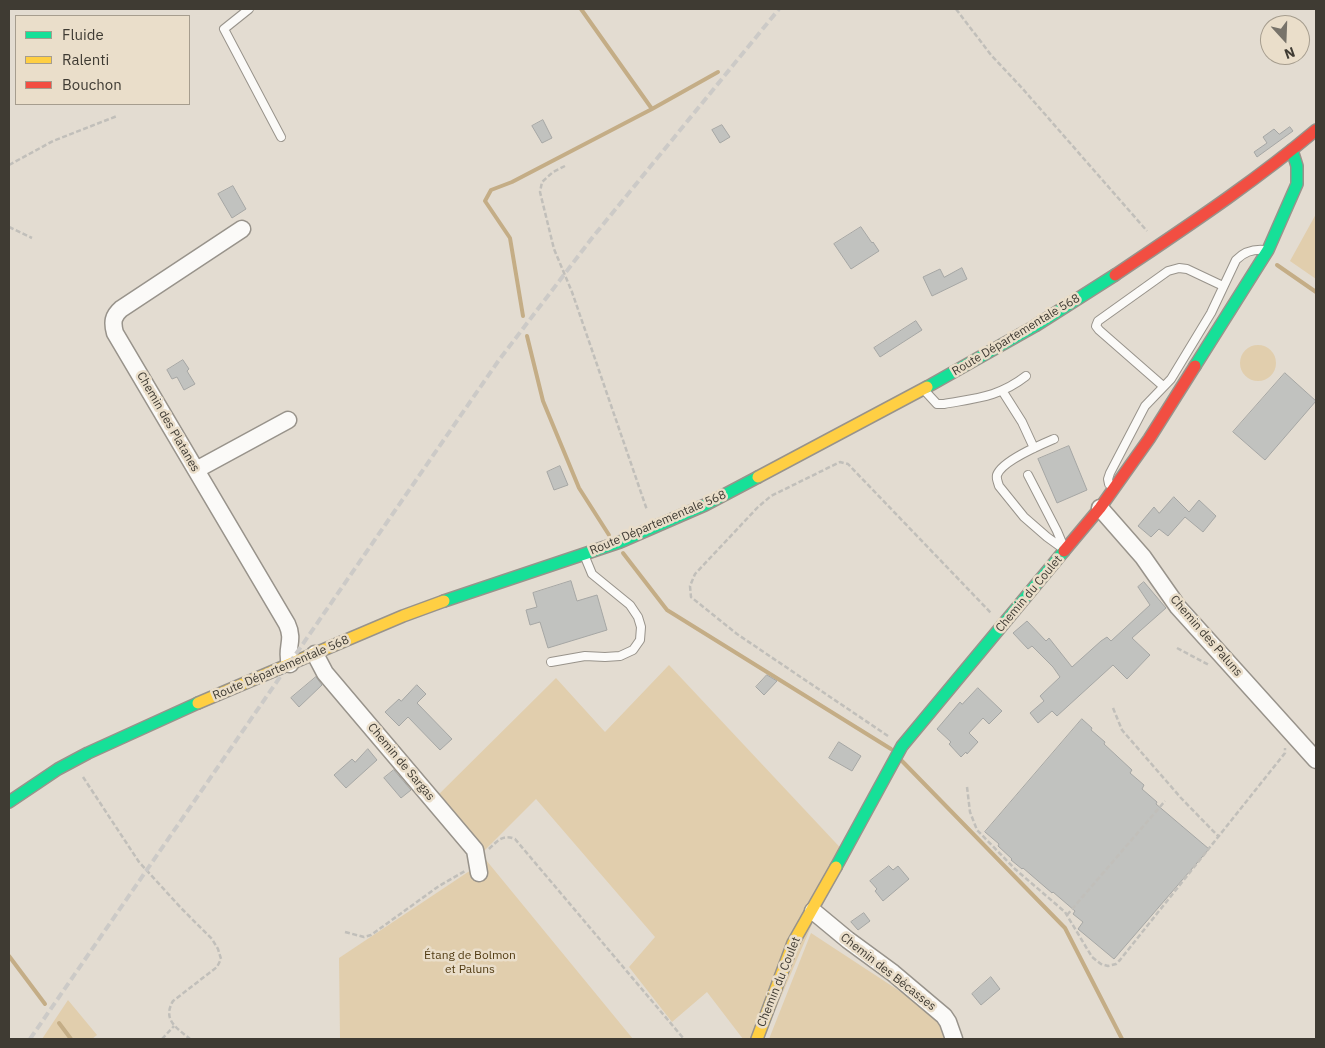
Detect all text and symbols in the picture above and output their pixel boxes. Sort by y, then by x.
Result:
legend [15,15,190,105]
north arrow [1260,15,1310,65]
text: Fluide [62,25,104,44]
text: N [1282,43,1298,63]
text: Ralenti [62,50,109,69]
text: Bouchon [62,75,122,94]
street label: Route Départementale 568 [949,291,1083,379]
street label: Chemin des Platanes [134,369,202,475]
street label: Route Départementale 568 [588,488,728,558]
street label: Chemin du Coulet [993,553,1065,635]
street label: Chemin des Paluns [1167,593,1245,679]
street label: Route Départementale 568 [211,633,351,703]
street label: Chemin de Sargas [364,720,438,804]
street label: Chemin des Bécasses [837,930,939,1014]
street label: Chemin du Coulet [754,935,804,1029]
park label: Étang de Bolmon et Paluns [424,949,516,977]

